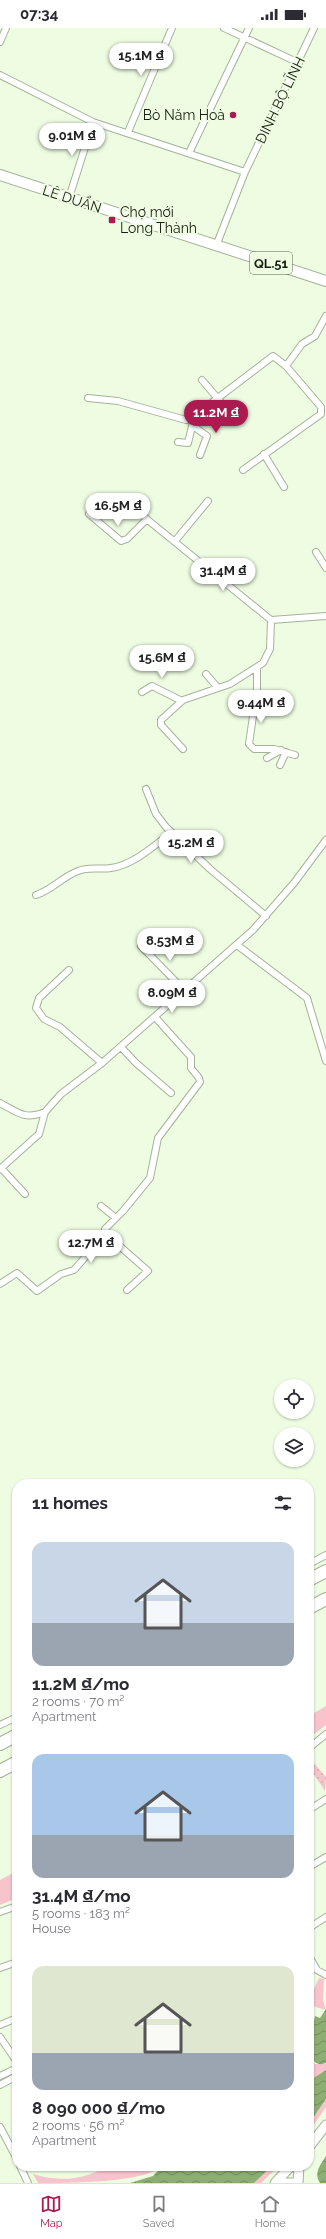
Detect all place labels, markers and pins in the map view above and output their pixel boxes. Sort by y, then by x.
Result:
pin: 15.1M ₫ [104,43,178,77]
place label: Bò Năm Hoà [143,107,225,123]
marker: Bò Năm Hoà [228,110,238,120]
pin: 9.01M ₫ [35,123,109,157]
place label: Chợ mới Long Thành [120,204,197,236]
marker: Chợ mới Long Thành [107,215,117,225]
pin: 11.2M ₫ [179,400,253,434]
pin: 16.5M ₫ [81,493,155,527]
pin: 31.4M ₫ [186,558,260,592]
pin: 15.6M ₫ [125,645,199,679]
pin: 9.44M ₫ [224,690,298,724]
pin: 15.2M ₫ [154,830,228,864]
pin: 8.53M ₫ [133,928,207,962]
pin: 8.09M ₫ [135,980,209,1014]
pin: 12.7M ₫ [54,1230,128,1264]

